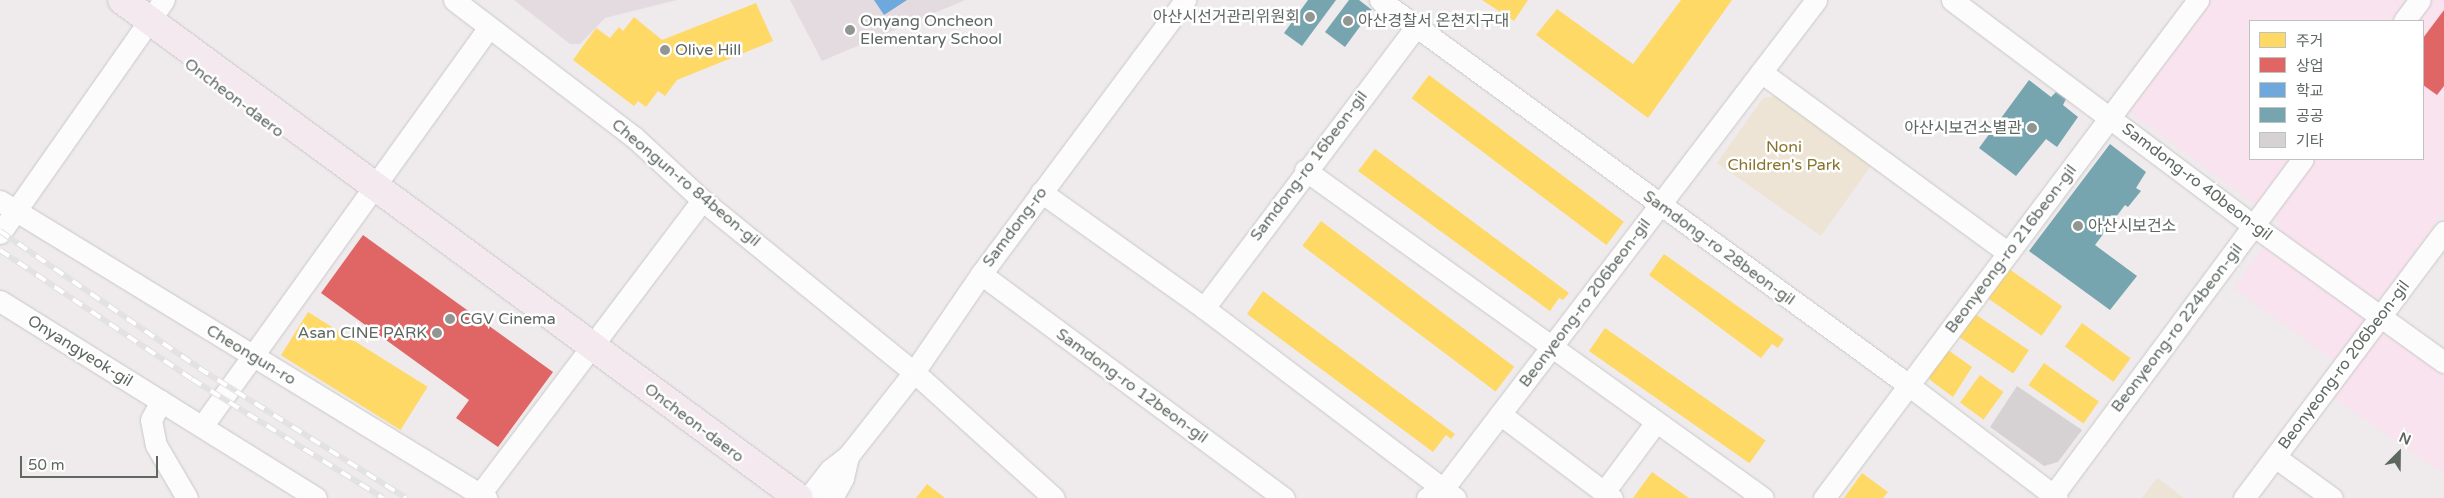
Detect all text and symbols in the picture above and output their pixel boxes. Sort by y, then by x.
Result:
place label: 아산시선거관리위원회 [1153,7,1300,27]
place label: Onyang Oncheon Elementary School [860,11,1002,49]
marker: 아산시선거관리위원회 [1304,11,1316,23]
place label: 아산경찰서 온천지구대 [1358,11,1509,31]
marker: 아산경찰서 온천지구대 [1342,15,1354,27]
legend [2249,20,2424,160]
marker: Onyang Oncheon Elementary School [844,24,856,36]
text: 주거 [2296,32,2324,50]
place label: Olive Hill [675,40,741,60]
marker: Olive Hill [659,44,671,56]
street label: Oncheon-daero [180,54,288,142]
text: 상업 [2296,57,2324,75]
text: 학교 [2296,82,2324,100]
street label: Samdong-ro 16beon-gil [1246,87,1372,245]
text: 공공 [2296,107,2324,125]
street label: Cheongun-ro 84beon-gil [608,115,764,251]
place label: 아산시보건소별관 [1904,118,2022,138]
street label: Samdong-ro 40beon-gil [2118,119,2276,245]
marker: 아산시보건소별관 [2026,122,2038,134]
text: 기타 [2296,132,2324,150]
park label: Noni Children's Park [1727,137,1841,175]
street label: Beonyeong-ro 216beon-gil [1941,161,2081,337]
street label: Samdong-ro [979,183,1051,271]
street label: Samdong-ro 28beon-gil [1639,187,1799,309]
street label: Beonyeong-ro 206beon-gil [1515,215,1655,391]
place label: 아산시보건소 [2088,216,2176,236]
marker: 아산시보건소 [2072,220,2084,232]
street label: Beonyeong-ro 224beon-gil [2107,240,2247,416]
street label: Beonyeong-ro 206beon-gil [2274,277,2414,453]
place label: CGV Cinema [460,309,556,329]
street label: Onyangyeok-gil [24,311,136,391]
marker: CGV Cinema [444,313,456,325]
street label: Cheongun-ro [203,321,299,389]
place label: Asan CINE PARK [297,323,427,343]
street label: Samdong-ro 12beon-gil [1052,325,1212,447]
marker: Asan CINE PARK [431,327,443,339]
street label: Oncheon-daero [640,379,748,467]
north arrow [2374,428,2424,478]
text: N [2397,429,2414,449]
scale bar [22,446,160,478]
text: 50 m [28,456,65,474]

